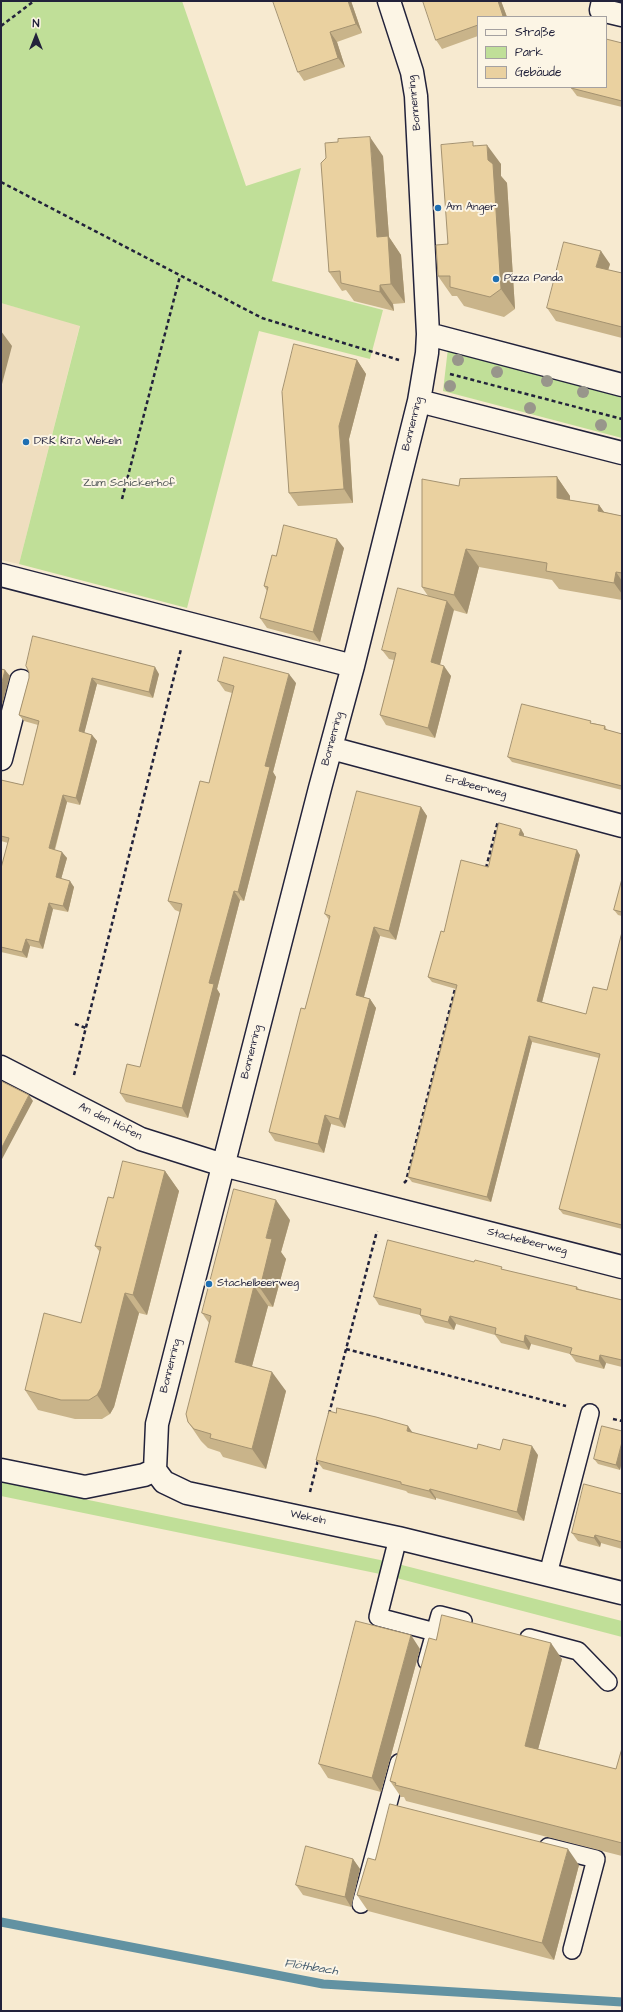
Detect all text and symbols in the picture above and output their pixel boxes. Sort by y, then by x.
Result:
north arrow [16,16,56,56]
text: N [33,16,39,31]
legend [477,16,607,88]
text: Straße [515,24,555,41]
text: Park [515,44,543,61]
text: Gebäude [515,64,561,81]
street label: Bonnenring [406,75,424,131]
place label: Am Anger [446,201,496,215]
marker: Am Anger [433,203,443,213]
place label: Pizza Panda [504,272,563,286]
marker: Pizza Panda [491,274,501,284]
street label: Bonnenring [400,396,426,452]
place label: DRK KiTa Wekeln [34,435,121,449]
marker: DRK KiTa Wekeln [21,437,31,447]
park label: Zum Schickerhof [83,477,175,491]
street label: Bonnenring [319,711,347,767]
street label: Erdbeerweg [444,772,508,802]
street label: Bonnenring [239,1024,265,1080]
street label: An den Höfen [76,1100,144,1144]
street label: Stachelbeerweg [486,1226,568,1258]
place label: Stachelbeerweg [217,1277,299,1291]
marker: Stachelbeerweg [204,1279,214,1289]
street label: Bonnenring [158,1338,184,1394]
street label: Wekeln [289,1508,327,1528]
water label: Flöthbach [283,1957,339,1979]

